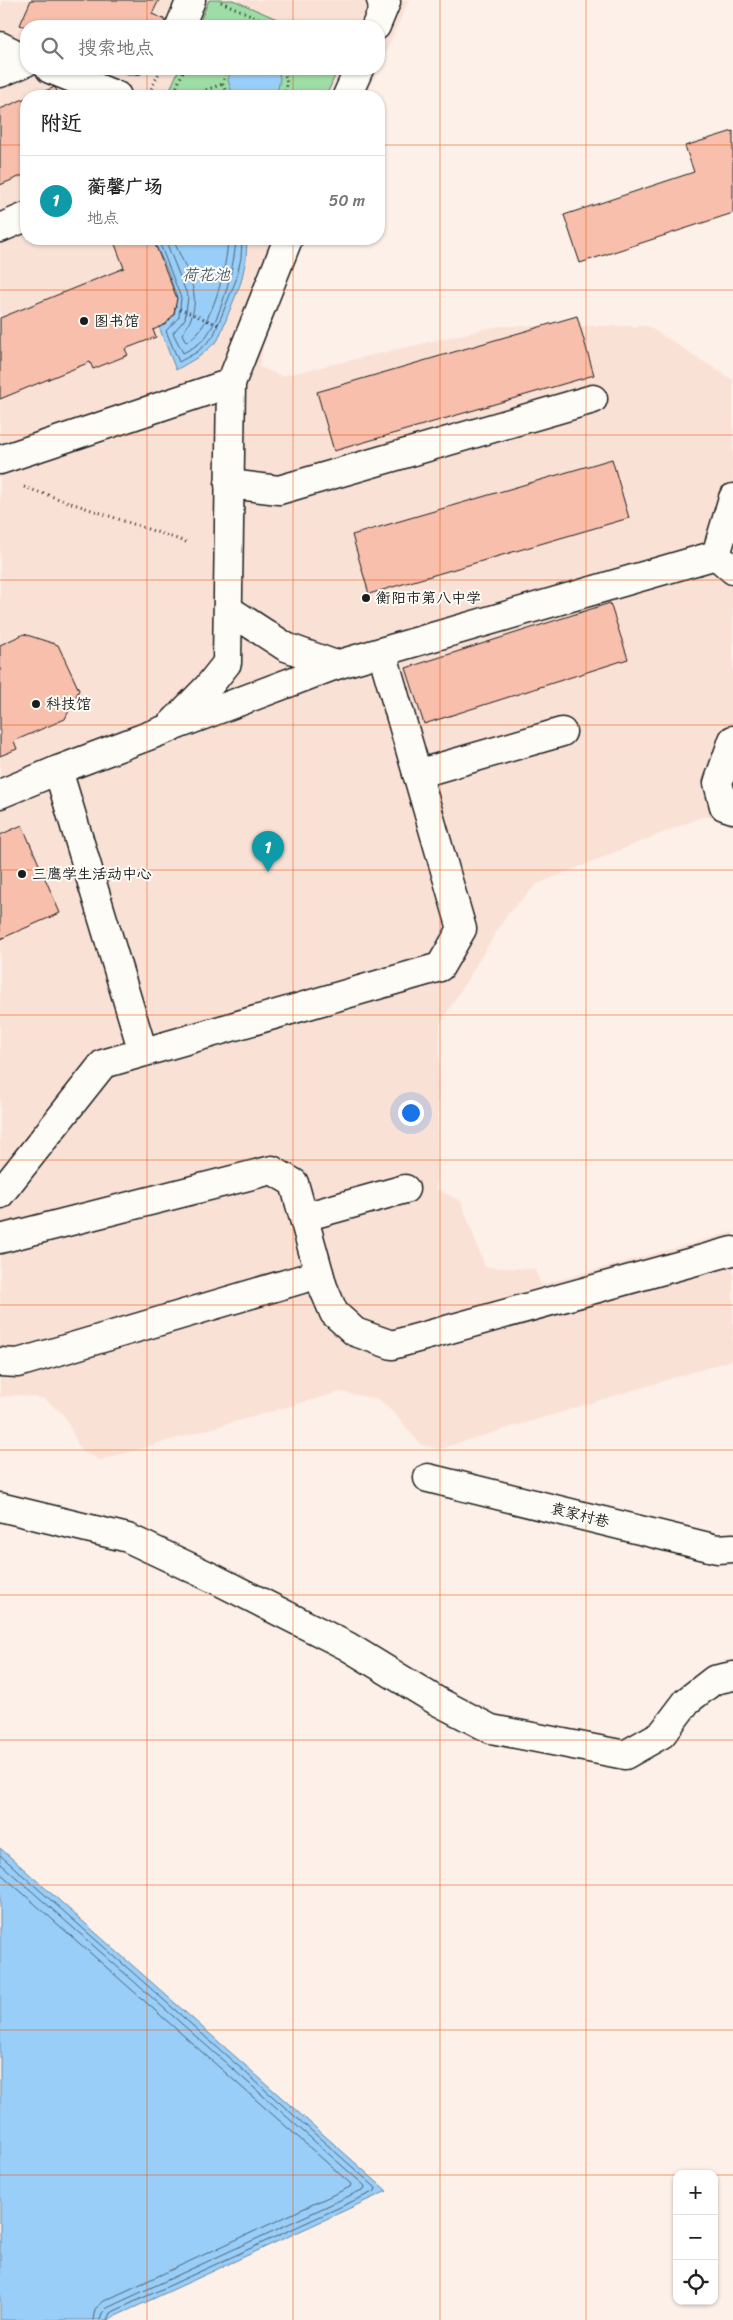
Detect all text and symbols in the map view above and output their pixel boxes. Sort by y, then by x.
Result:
search box [20,20,385,75]
text: 搜索地点 [78,31,154,64]
icon: search [38,34,66,62]
text: 附近 [40,104,82,142]
text: 蘅馨广场 [87,170,163,203]
text: 1 [53,186,59,215]
text: 50 m [329,186,365,215]
text: 地点 [87,203,119,232]
water label: 荷花池 [182,260,231,289]
place label: 图书馆 [94,308,139,334]
marker: 图书馆 [78,315,90,327]
place label: 衡阳市第八中学 [376,585,481,611]
marker: 衡阳市第八中学 [360,592,372,604]
place label: 科技馆 [46,691,91,717]
marker: 科技馆 [30,698,42,710]
pin: 1 [252,831,284,872]
place label: 三鹰学生活动中心 [32,861,152,887]
marker: 三鹰学生活动中心 [16,868,28,880]
your location [398,1100,424,1126]
street label: 袁家村巷 [548,1495,612,1535]
map controls [673,2170,718,2305]
button: + [673,2170,718,2215]
button: − [673,2215,718,2260]
button: locate [673,2260,718,2305]

